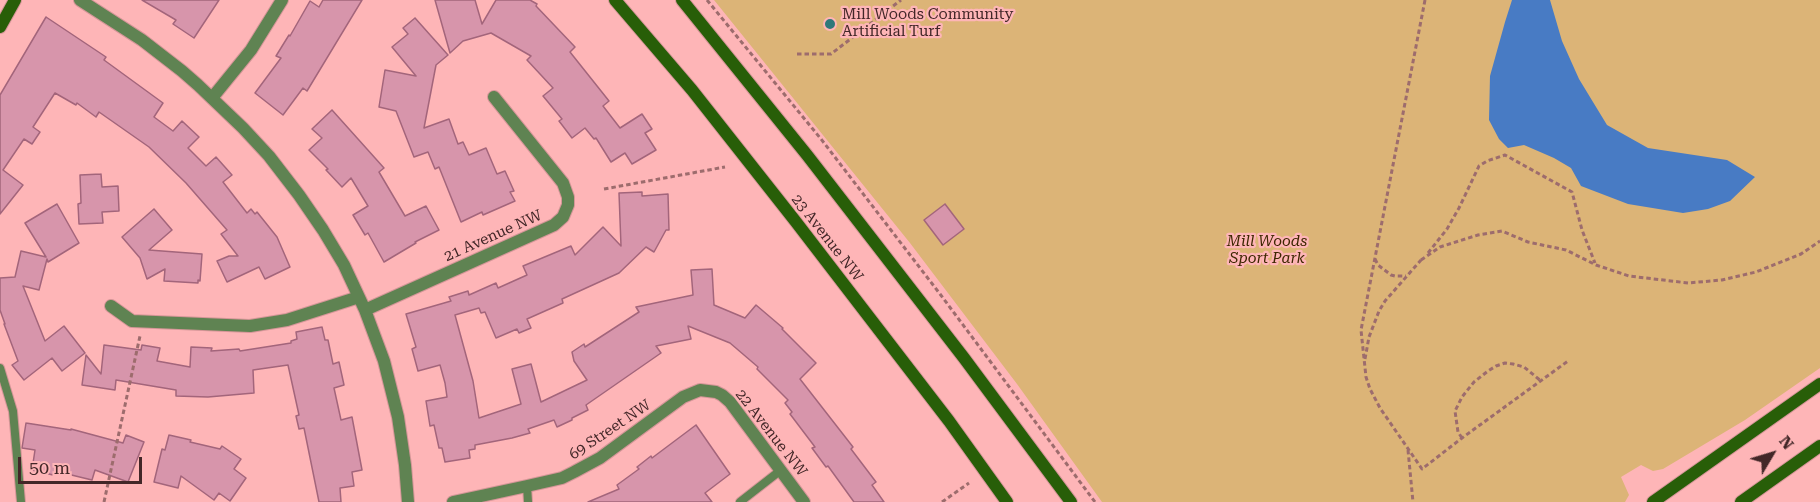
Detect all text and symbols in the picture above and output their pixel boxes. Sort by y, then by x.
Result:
place label: Mill Woods Community Artificial Turf [842,6,1013,41]
marker: Mill Woods Community Artificial Turf [823,17,837,31]
street label: 23 Avenue NW [787,191,867,285]
street label: 21 Avenue NW [441,206,545,266]
park label: Mill Woods Sport Park [1227,233,1307,268]
street label: 22 Avenue NW [731,386,811,480]
street label: 69 Street NW [566,396,654,464]
north arrow [1742,424,1802,484]
text: N [1775,432,1798,453]
scale bar [21,445,146,483]
text: 50 m [29,457,70,478]

